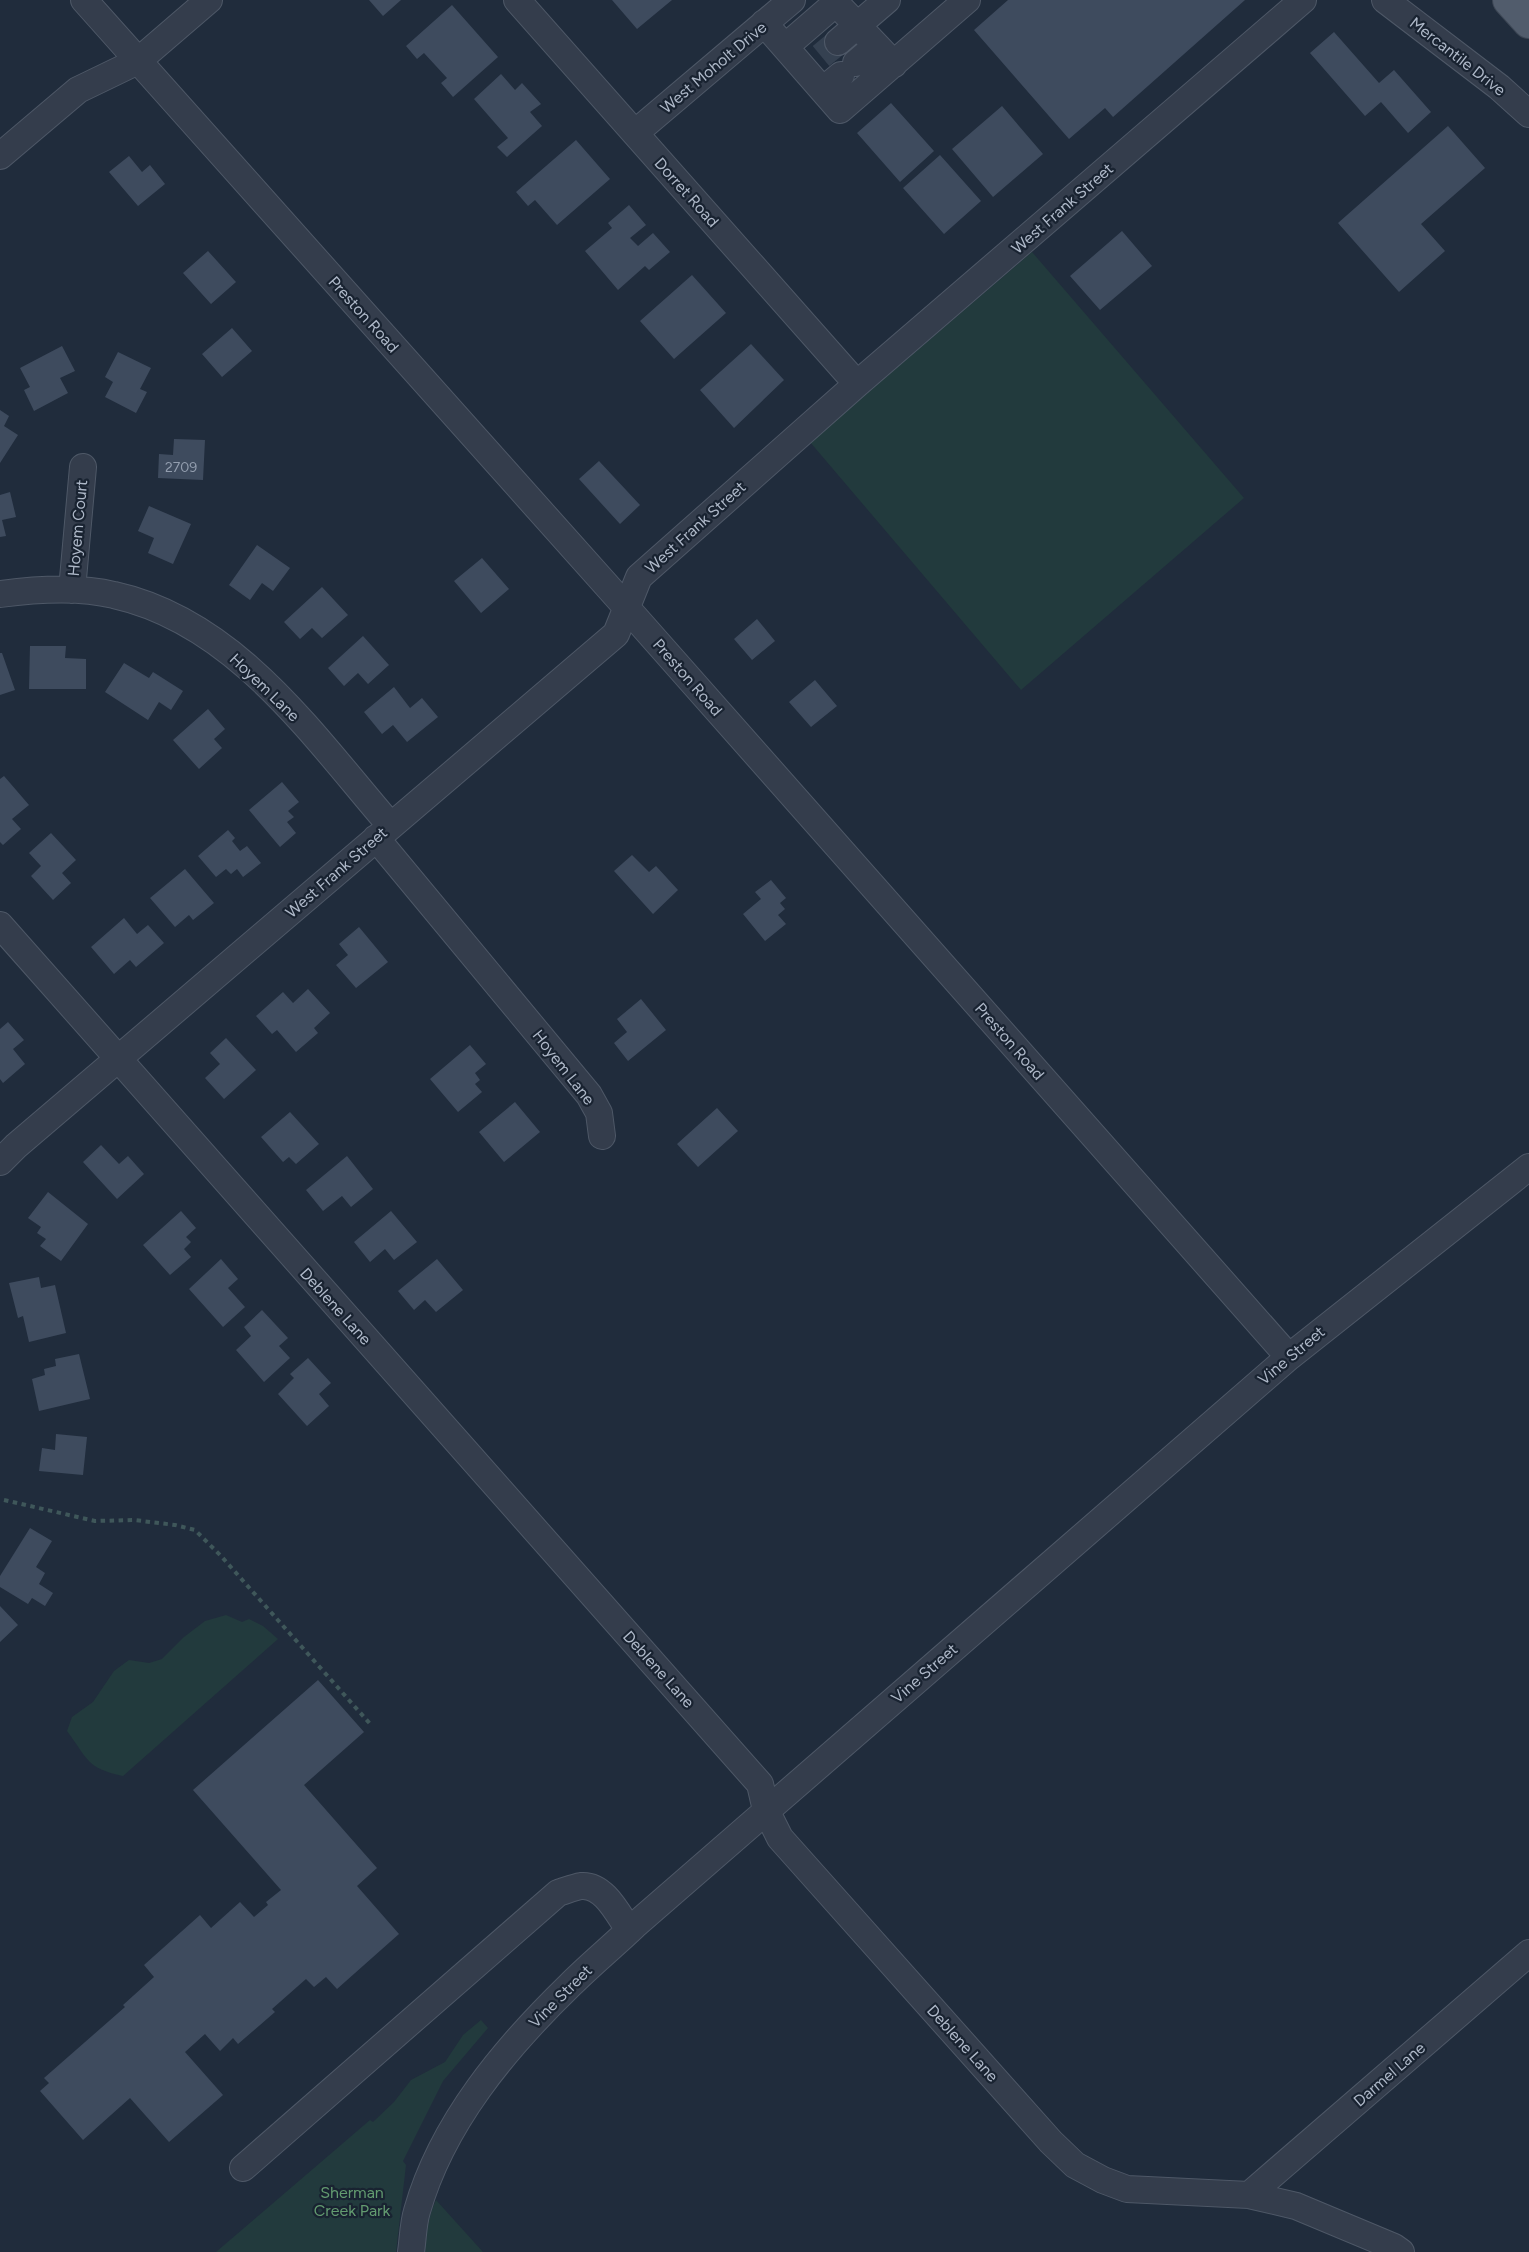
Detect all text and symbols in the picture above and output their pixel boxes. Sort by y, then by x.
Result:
street label: Mercantile Drive [1406,13,1510,100]
street label: West Moholt Drive [656,17,770,117]
street label: Dorret Road [651,154,723,231]
street label: West Frank Street [1008,159,1117,258]
street label: Preston Road [325,272,403,356]
house number: 2709 [165,459,197,476]
street label: West Frank Street [641,477,749,577]
street label: Hoyem Court [64,479,91,577]
street label: Preston Road [649,635,726,720]
street label: Hoyem Lane [226,649,304,726]
street label: West Frank Street [282,823,391,922]
street label: Preston Road [971,999,1048,1084]
street label: Hoyem Lane [528,1026,599,1109]
street label: Deblene Lane [296,1264,375,1349]
street label: Vine Street [1254,1322,1329,1389]
street label: Deblene Lane [619,1627,698,1712]
street label: Vine Street [887,1640,961,1707]
street label: Vine Street [525,1961,596,2032]
street label: Deblene Lane [923,2001,1002,2086]
street label: Darmel Lane [1350,2038,1429,2111]
park label: Sherman Creek Park [314,2183,391,2220]

